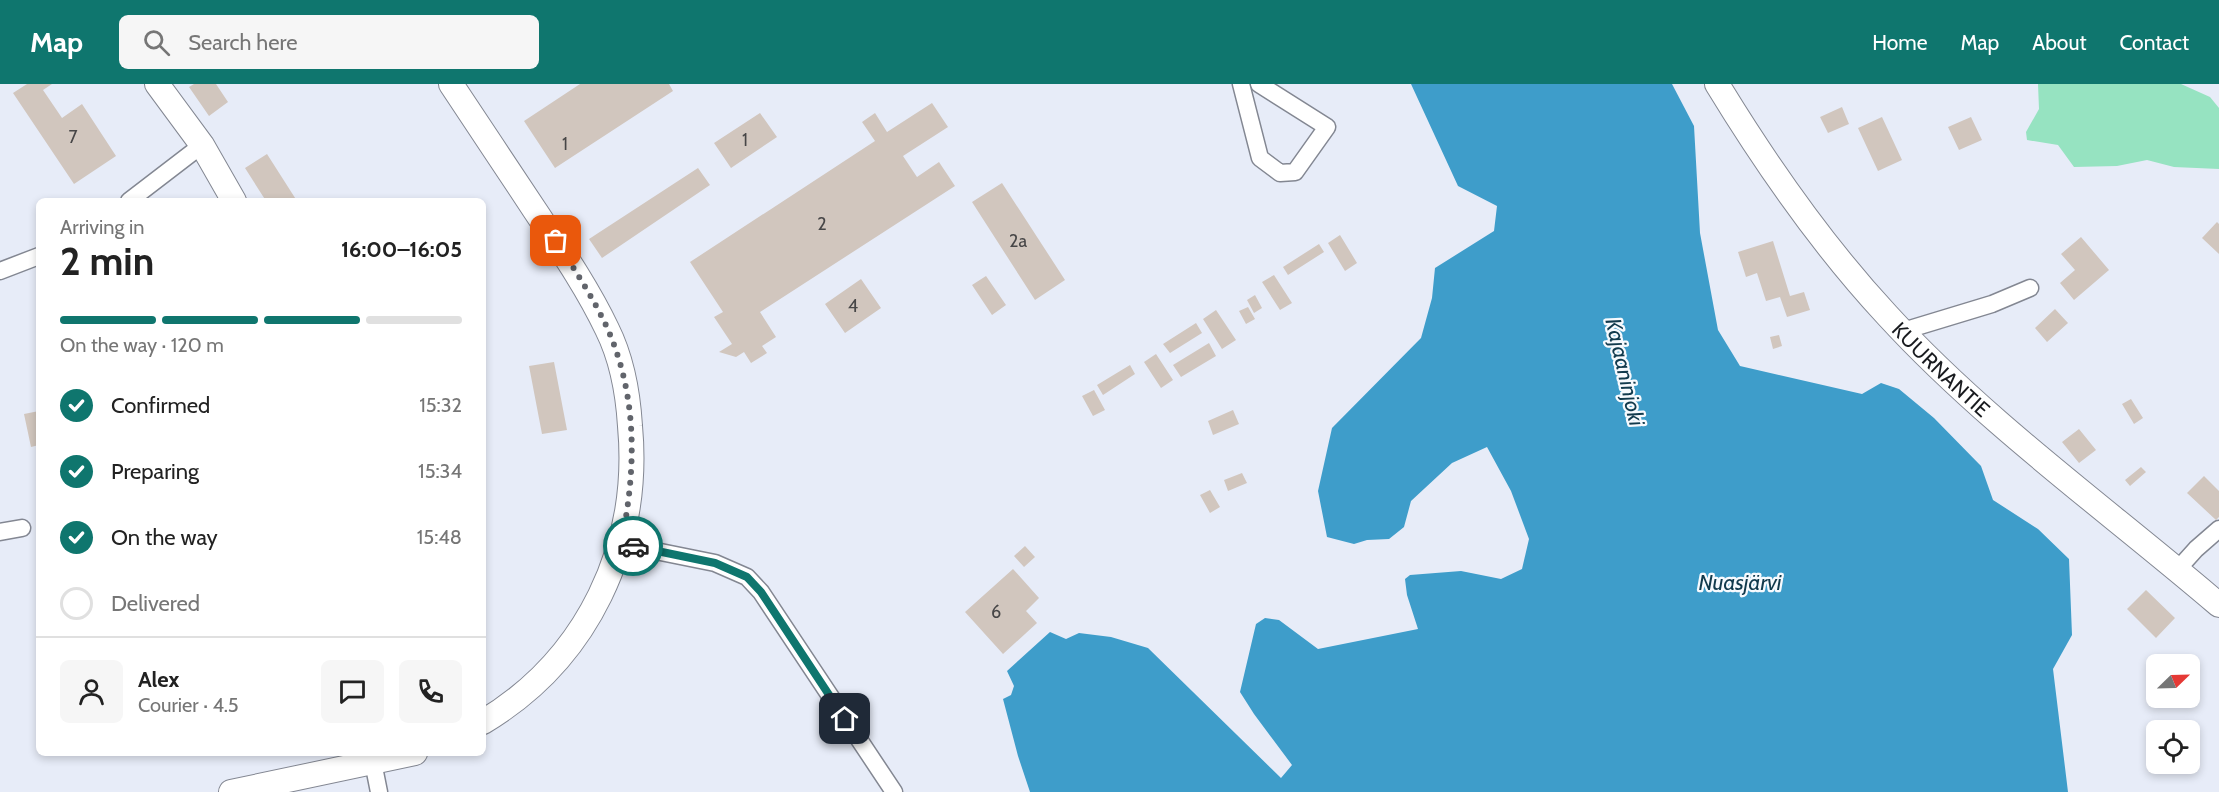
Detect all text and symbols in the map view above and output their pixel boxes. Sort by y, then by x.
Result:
search box [119,15,539,69]
text: Map [30,25,83,59]
icon: search [140,26,173,59]
text: Search here [188,29,297,56]
text: Home [1872,30,1928,55]
text: Map [1961,30,1999,55]
text: About [2032,30,2086,55]
text: Contact [2119,30,2189,55]
house number: 7 [68,126,78,148]
house number: 1 [742,129,748,151]
house number: 1 [562,133,568,155]
house number: 2 [817,213,827,235]
text: Arriving in [60,215,144,239]
pin [530,215,581,266]
icon: bag [539,224,572,257]
house number: 2a [1009,230,1027,252]
text: 16:00–16:05 [341,236,462,263]
text: 2 min [60,237,154,285]
house number: 4 [848,295,858,317]
water label: Kajaaninjoki [1600,315,1651,429]
street label: KUURNANTIE [1887,317,1995,422]
text: On the way · 120 m [60,333,224,357]
icon: check [60,389,93,422]
text: Confirmed [111,392,210,419]
text: 15:32 [419,393,462,417]
icon: check [60,455,93,488]
text: Preparing [111,458,199,485]
text: 15:34 [418,459,462,483]
courier [603,516,663,576]
icon: check [60,521,93,554]
text: On the way [111,524,218,551]
text: 15:48 [417,525,462,549]
icon: car [617,530,650,563]
water label: Nuasjärvi [1698,569,1782,596]
text: Delivered [111,590,200,617]
house number: 6 [991,601,1001,623]
north arrow [2146,654,2200,708]
map controls [2146,654,2200,774]
button: person [60,660,123,723]
button: chat [321,660,384,723]
button: phone [399,660,462,723]
text: Alex [138,666,179,693]
text: Courier · 4.5 [138,693,239,717]
pin [819,693,870,744]
icon: home [828,702,861,735]
button: locate [2146,720,2200,774]

